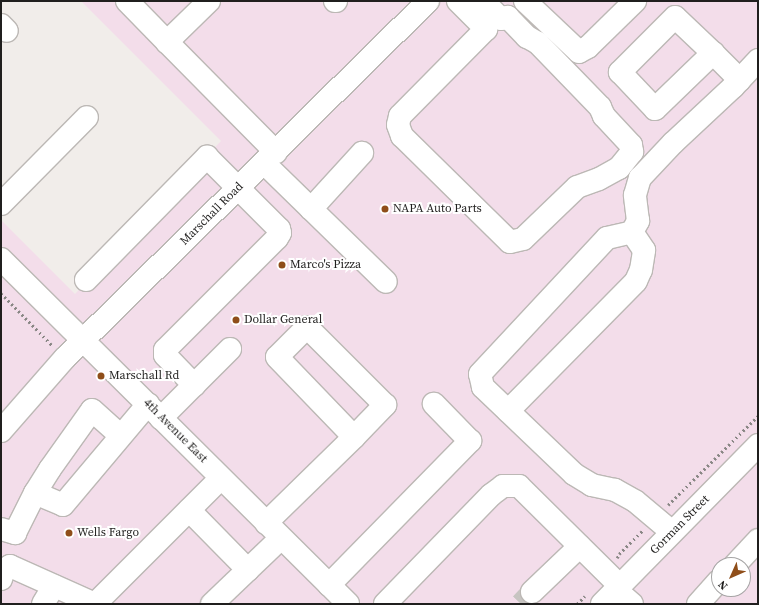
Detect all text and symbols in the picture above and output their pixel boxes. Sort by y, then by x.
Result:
street label: Marschall Road [178,180,246,248]
place label: NAPA Auto Parts [393,202,482,216]
marker: NAPA Auto Parts [380,204,390,214]
place label: Marco's Pizza [290,258,361,272]
marker: Marco's Pizza [277,260,287,270]
place label: Dollar General [244,313,322,327]
marker: Dollar General [231,315,241,325]
place label: Marschall Rd [109,369,179,383]
marker: Marschall Rd [96,371,106,381]
street label: 4th Avenue East [140,396,210,466]
street label: Gorman Street [647,492,713,558]
place label: Wells Fargo [77,526,139,540]
marker: Wells Fargo [64,528,74,538]
north arrow [711,557,751,597]
text: N [715,577,731,593]

